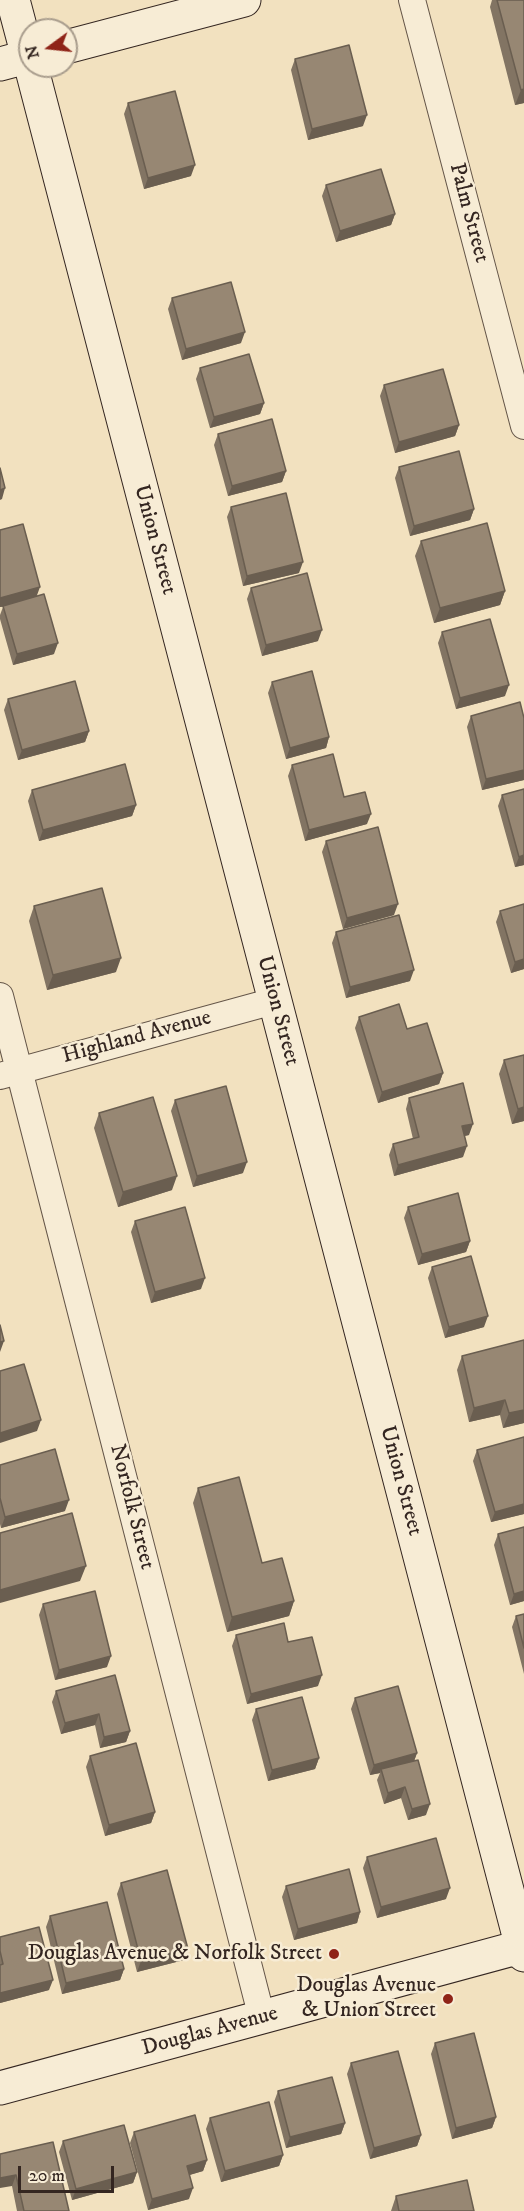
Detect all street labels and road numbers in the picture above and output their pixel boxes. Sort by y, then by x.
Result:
street label: Palm Street [442,160,494,266]
street label: Union Street [127,482,181,598]
street label: Union Street [250,953,304,1069]
street label: Highland Avenue [60,1005,214,1071]
street label: Union Street [373,1423,427,1539]
street label: Norfolk Street [103,1442,159,1572]
street label: Douglas Avenue [139,2001,281,2063]

